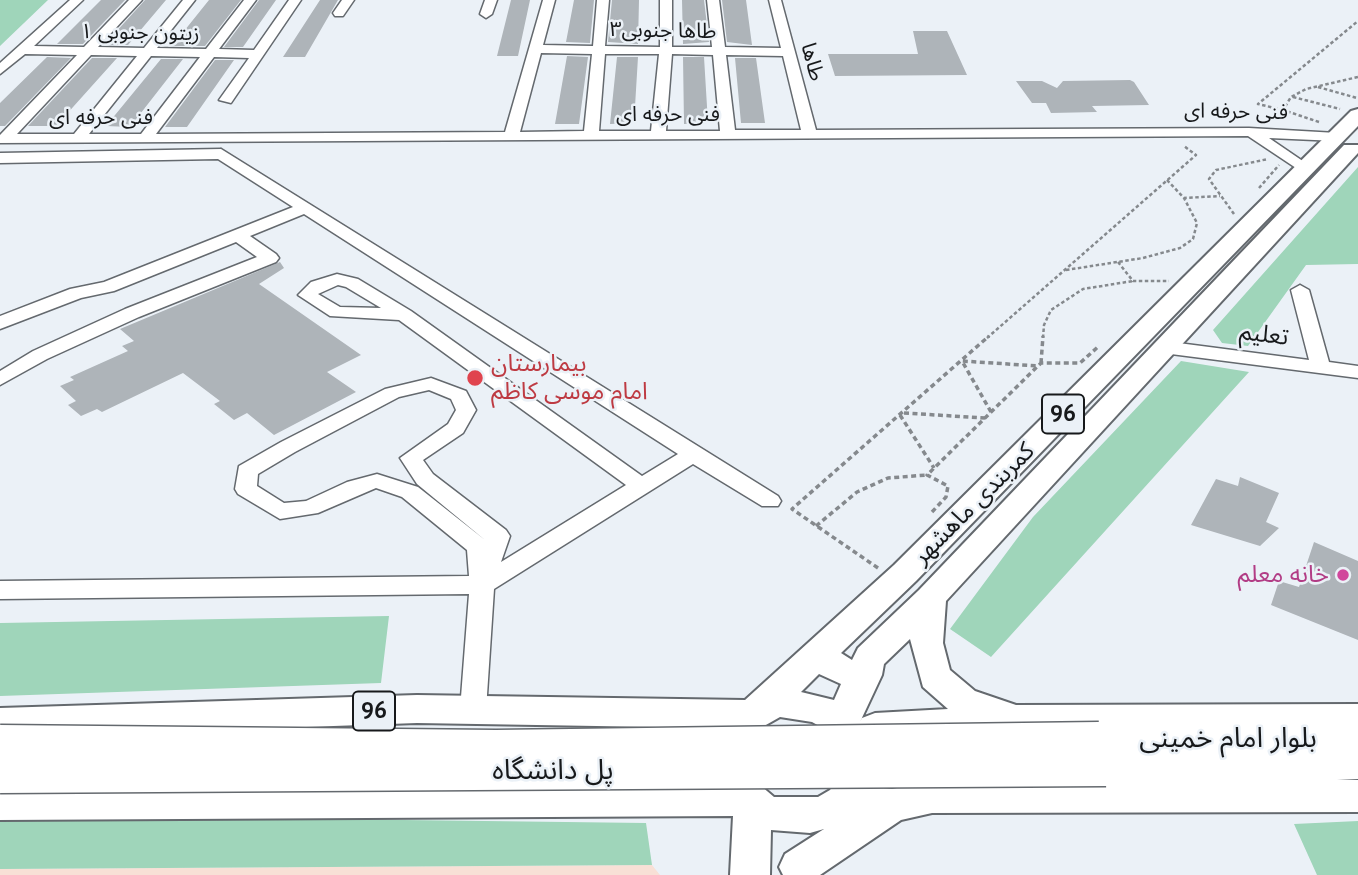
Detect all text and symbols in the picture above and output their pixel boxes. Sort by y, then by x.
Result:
street label: طاها جنوبی۳ [609,17,717,45]
street label: زیتون جنوبی ۱ [80,19,200,47]
street label: طاها [795,40,829,84]
street label: فنی حرفه ای [1184,98,1288,126]
street label: فنی حرفه ای [616,102,720,128]
street label: فنی حرفه ای [49,105,153,131]
street label: تعلیم [1238,318,1290,352]
place label: بیمارستان امام موسی کاظم [491,350,648,406]
marker: بیمارستان امام موسی کاظم [465,368,485,388]
road number: 96 [1042,394,1084,434]
street label: کمربندی ماهشهر [907,437,1041,571]
place label: خانه معلم [1238,561,1329,589]
marker: خانه معلم [1335,567,1351,583]
road number: 96 [353,692,395,730]
street label: بلوار امام خمینی [1139,722,1317,756]
street label: پل دانشگاه [492,754,614,788]

